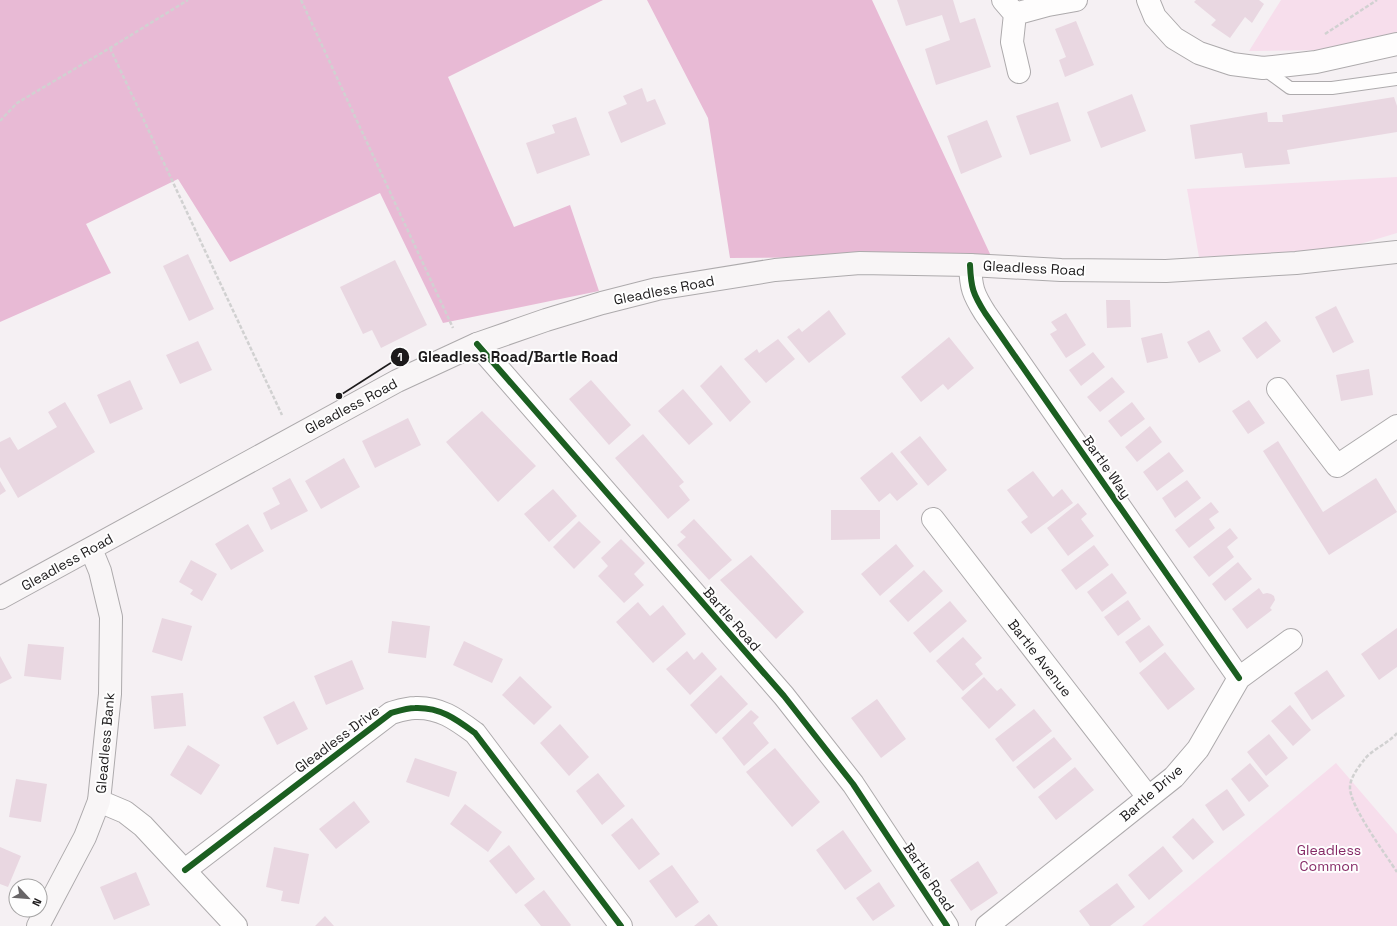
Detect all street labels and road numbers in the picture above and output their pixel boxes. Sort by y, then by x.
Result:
street label: Gleadless Road [982,256,1086,280]
street label: Gleadless Road [612,271,716,309]
street label: Gleadless Road [302,374,400,438]
street label: Bartle Way [1079,432,1135,502]
street label: Gleadless Road [18,529,116,595]
street label: Bartle Road [699,583,765,655]
street label: Bartle Avenue [1004,616,1076,700]
street label: Gleadless Bank [92,691,118,794]
street label: Gleadless Drive [291,701,383,777]
street label: Bartle Drive [1116,761,1186,825]
street label: Bartle Road [900,839,958,915]

